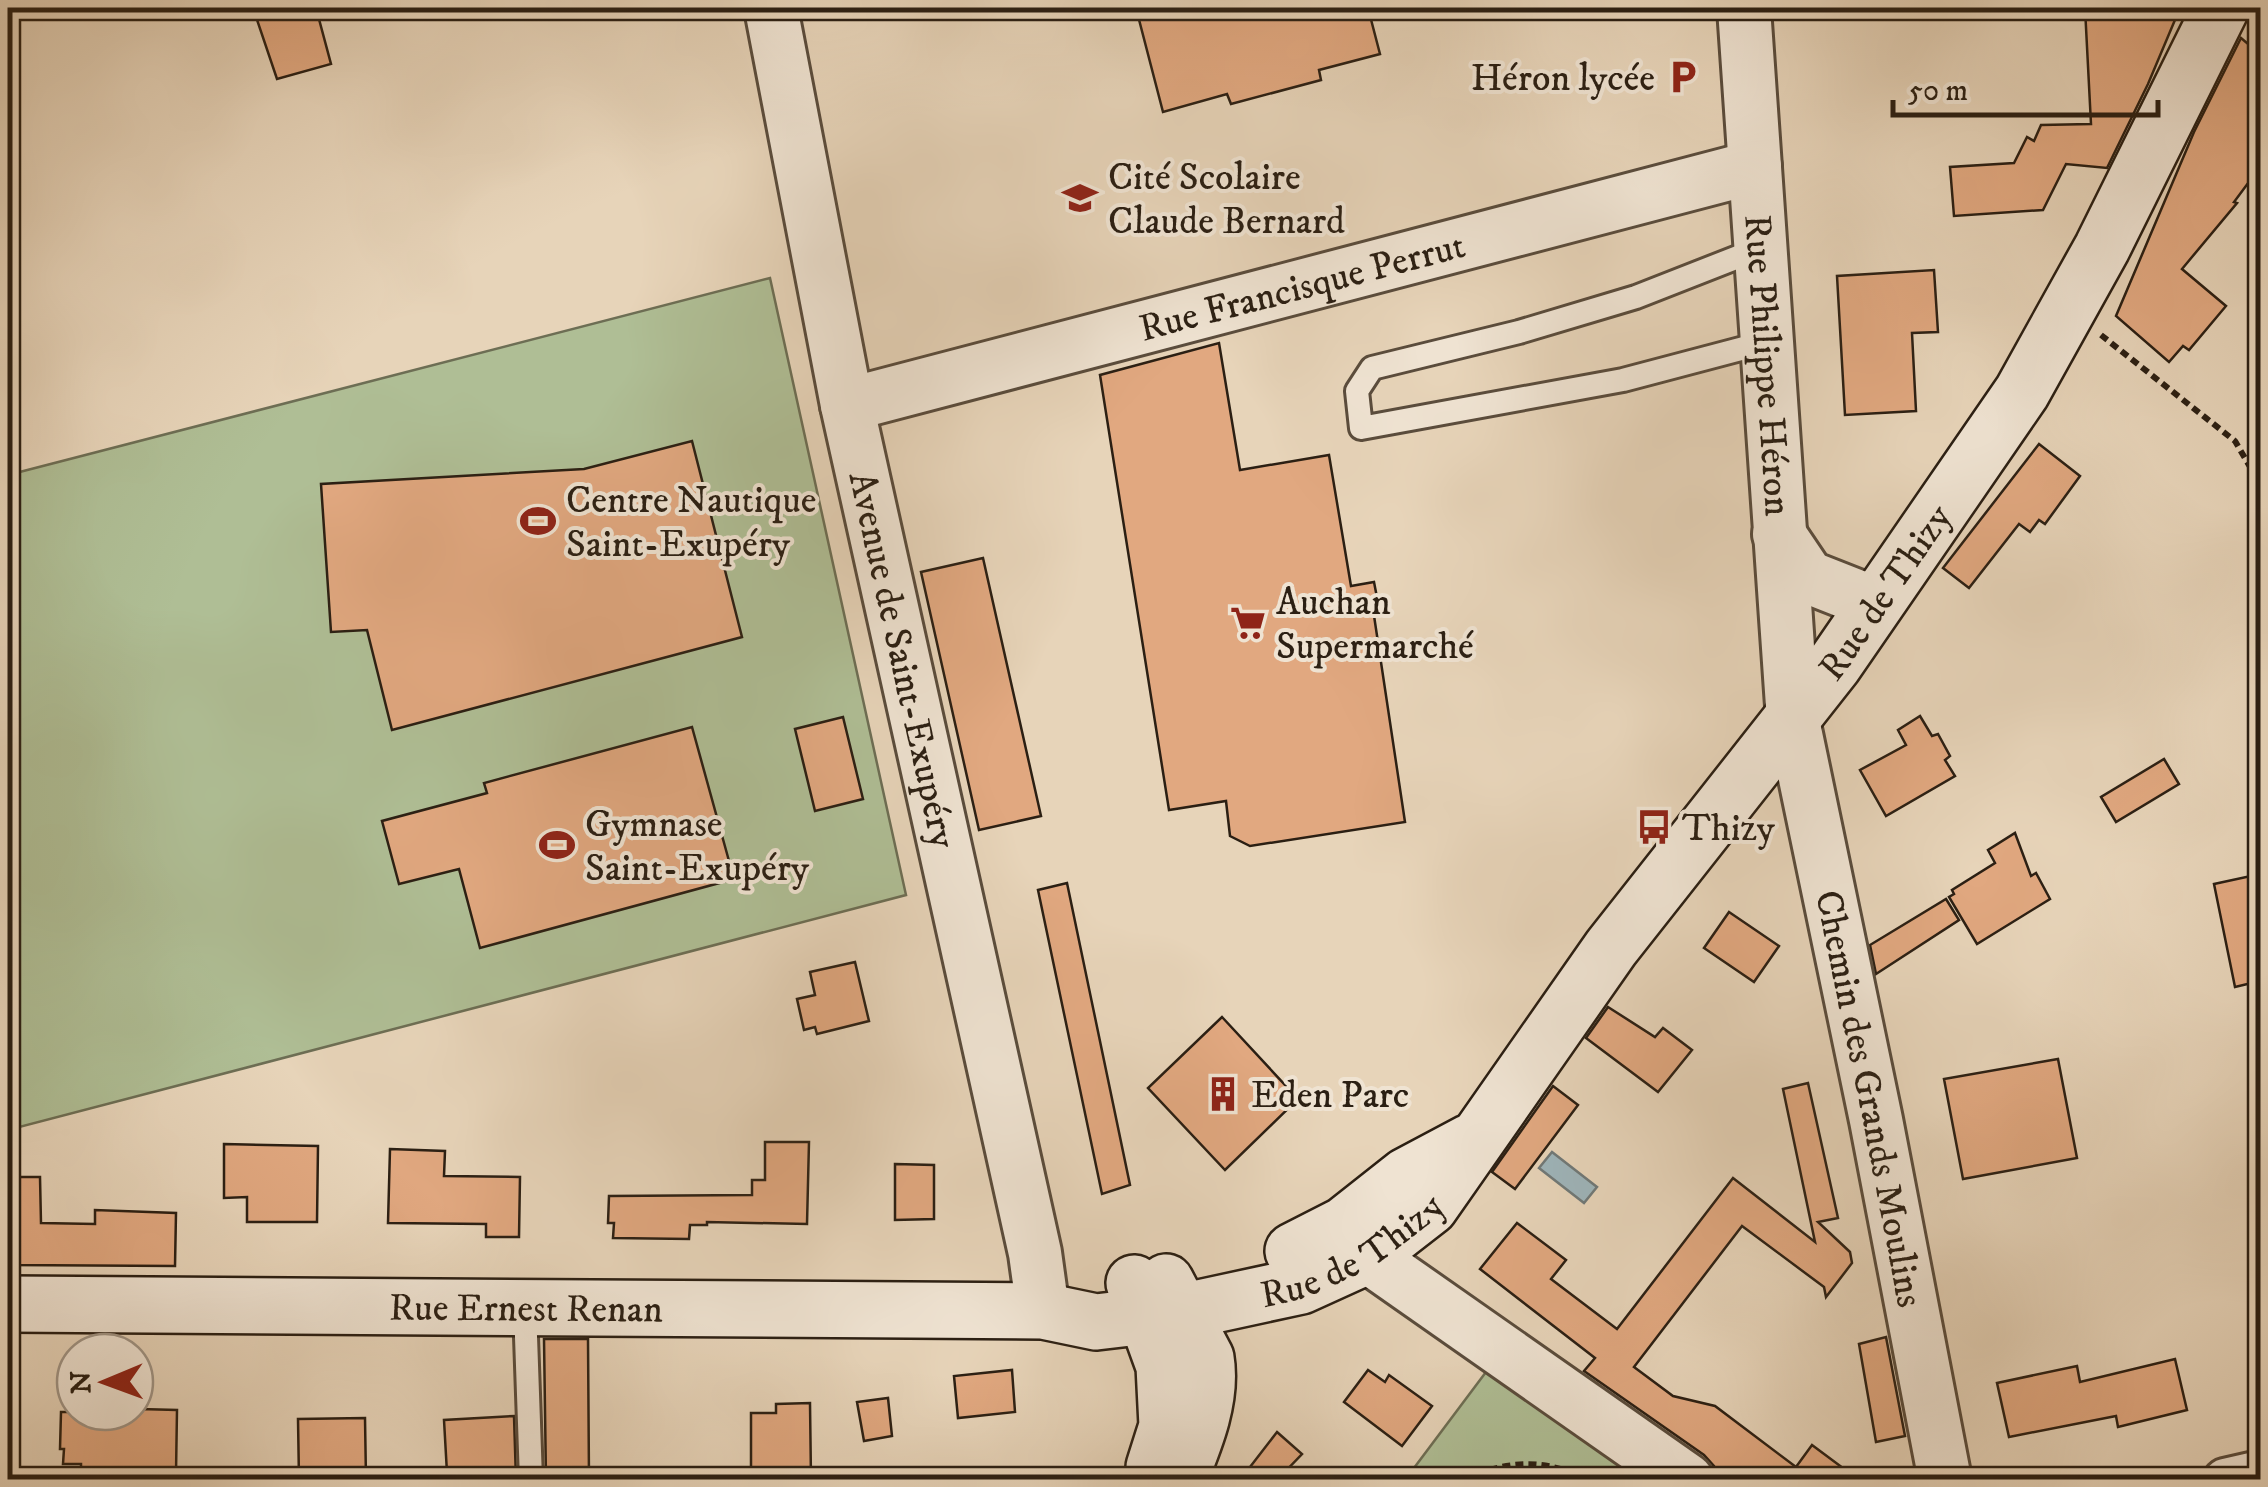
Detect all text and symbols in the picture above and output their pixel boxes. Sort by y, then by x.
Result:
place label: Héron lycée [1471,55,1655,103]
scale bar [1893,55,2158,117]
parking icon: Héron lycée [1664,58,1702,96]
text: 50 m [1908,73,1968,110]
place label: Cité Scolaire Claude Bernard [1108,154,1345,246]
school or university icon: Cité Scolaire Claude Bernard [1061,179,1099,217]
street label: Rue Philippe Héron [1732,213,1801,518]
street label: Rue Francisque Perrut [1134,222,1470,353]
street label: Avenue de Saint-Exupéry [836,467,967,854]
place label: Centre Nautique Saint-Exupéry [566,477,816,569]
street label: Rue de Thizy [1809,495,1964,691]
sports icon: Centre Nautique Saint-Exupéry [519,502,557,540]
place label: Auchan Supermarché [1276,579,1474,671]
supermarket icon: Auchan Supermarché [1229,604,1267,642]
place label: Gymnase Saint-Exupéry [585,801,810,893]
place label: Thizy [1682,805,1776,853]
bus stop icon: Thizy [1635,808,1673,846]
sports icon: Gymnase Saint-Exupéry [538,826,576,864]
street label: Chemin des Grands Moulins [1803,886,1933,1311]
place label: Eden Parc [1251,1072,1409,1120]
building icon: Eden Parc [1204,1075,1242,1113]
street label: Rue de Thizy [1256,1186,1457,1320]
street label: Rue Ernest Renan [389,1285,663,1334]
north arrow [55,1332,155,1432]
text: N [64,1371,99,1394]

